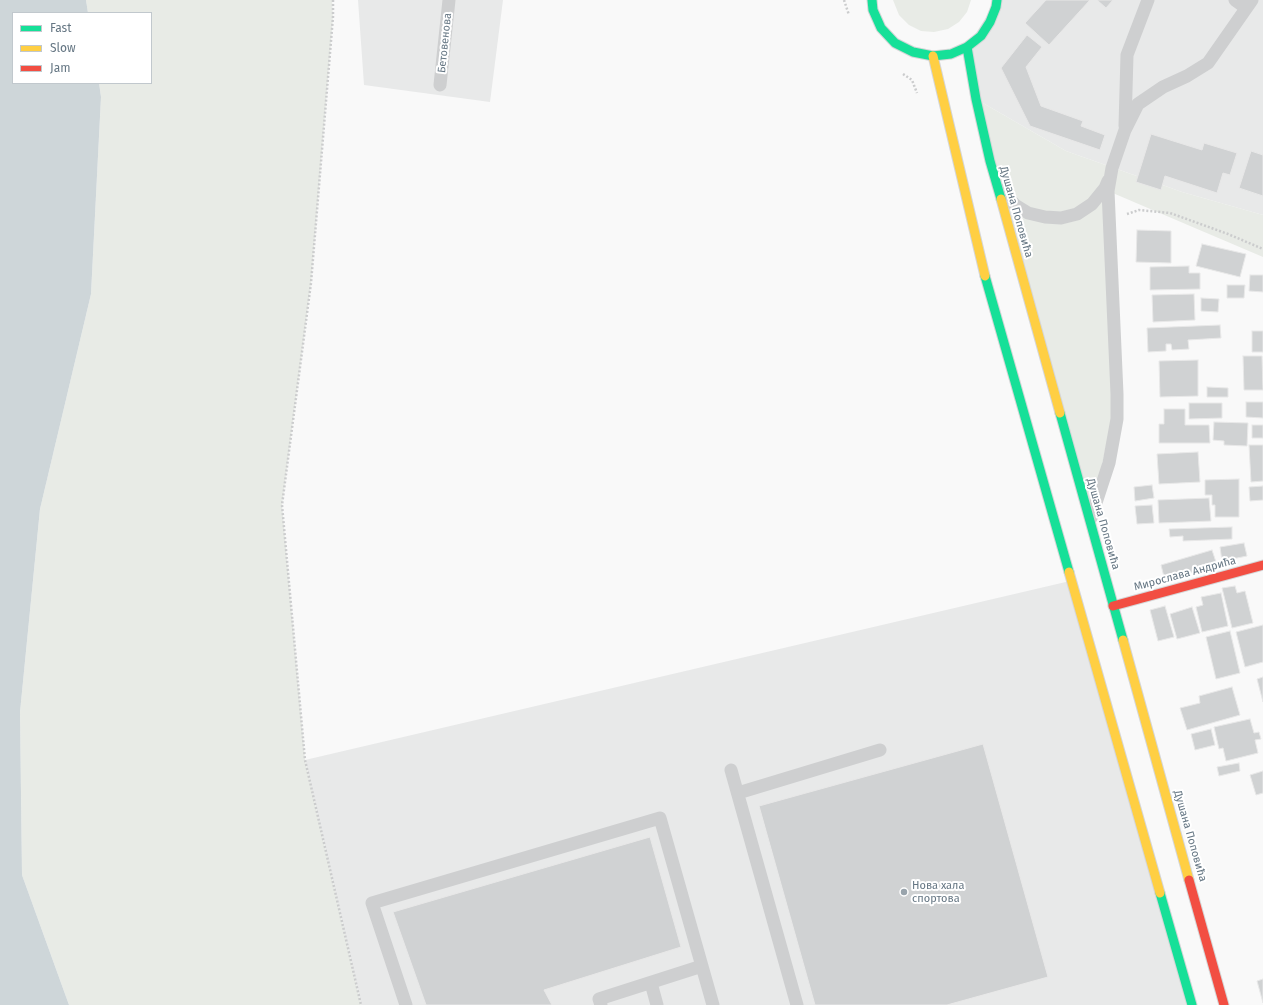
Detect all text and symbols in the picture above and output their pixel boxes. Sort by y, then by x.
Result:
legend [12,12,152,84]
street label: Бетовенова [435,12,455,74]
text: Fast [50,21,72,35]
text: Slow [50,41,76,55]
text: Jam [50,61,70,75]
street label: Душана Поповића [997,165,1035,259]
street label: Душана Поповића [1084,477,1122,571]
street label: Мирослава Андрића [1132,554,1238,594]
street label: Душана Поповића [1171,789,1209,883]
place label: Нова хала спортова [912,879,964,905]
marker: Нова хала спортова [899,887,909,897]

